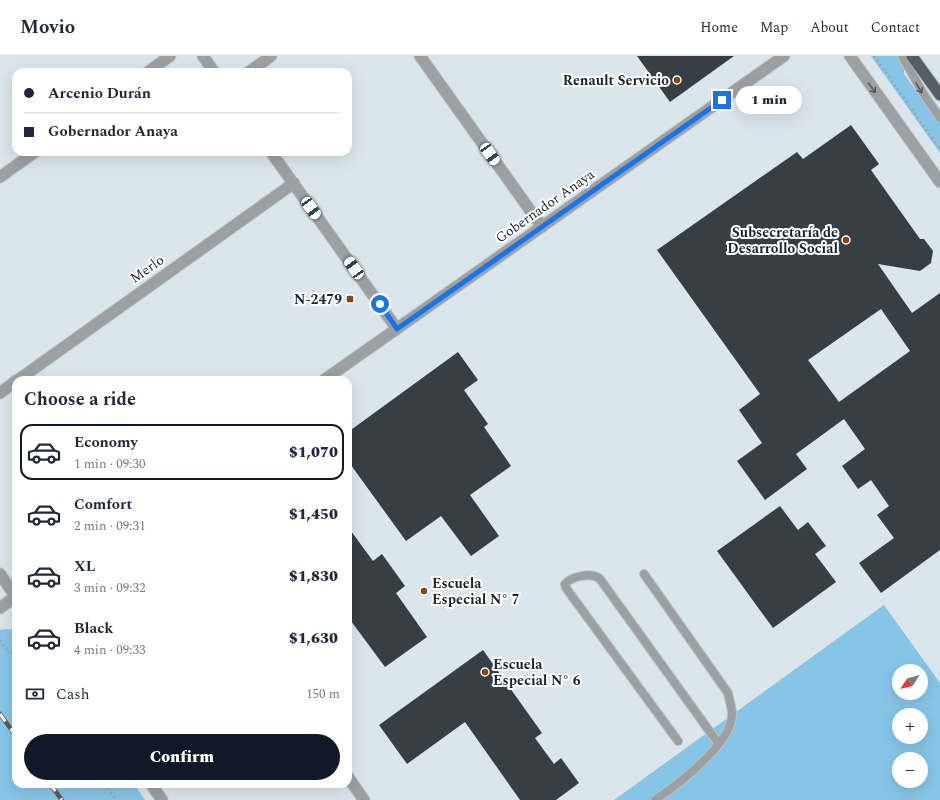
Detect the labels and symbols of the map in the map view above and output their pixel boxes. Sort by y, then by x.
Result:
place label: Renault Servicio [563,70,669,91]
marker: Renault Servicio [672,75,682,85]
one-way arrow [868,82,876,93]
one-way arrow [916,82,924,94]
callout: 1 min [736,86,802,114]
route end [713,91,731,109]
car [478,141,502,167]
street label: Gobernador Anaya [491,164,599,248]
car [299,195,323,221]
place label: Subsecretaría de Desarrollo Social [727,222,838,259]
marker: Subsecretaría de Desarrollo Social [841,235,851,245]
street label: Merlo [126,250,168,288]
car [342,255,366,281]
place label: N-2479 [294,289,342,310]
marker: N-2479 [345,294,355,304]
route start [371,295,389,313]
place label: Escuela Especial N° 7 [432,573,520,610]
marker: Escuela Especial N° 7 [419,586,429,596]
place label: Escuela Especial N° 6 [493,654,581,691]
north arrow [892,664,928,700]
marker: Escuela Especial N° 6 [480,667,490,677]

